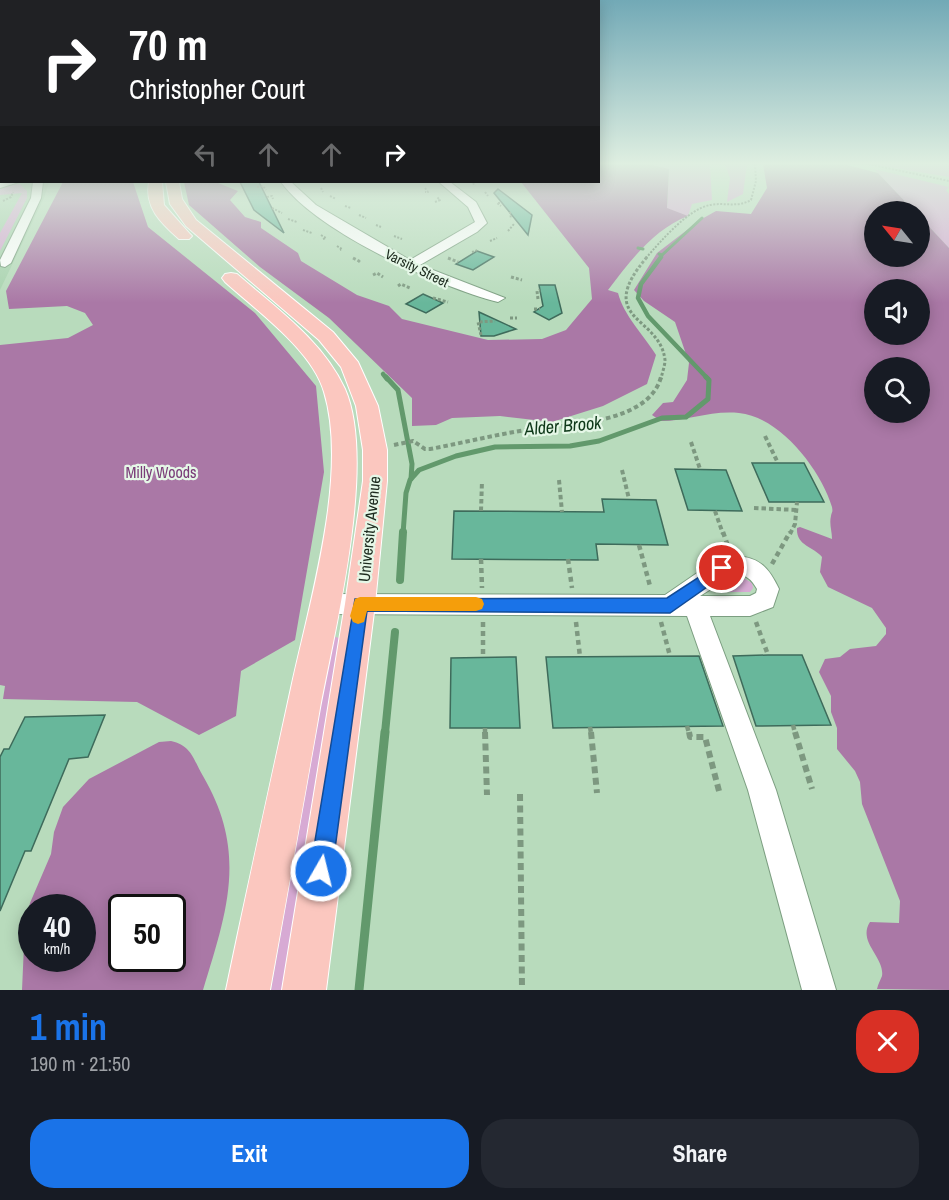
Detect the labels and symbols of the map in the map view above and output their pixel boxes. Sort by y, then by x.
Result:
north arrow [864,201,930,267]
street label: Varsity Street [382,245,452,291]
water label: Alder Brook [522,410,603,441]
park label: Milly Woods [125,461,197,483]
street label: University Avenue [353,475,385,583]
pin [696,542,747,593]
position arrow [289,839,353,903]
speed limit sign: 50 [108,894,186,972]

